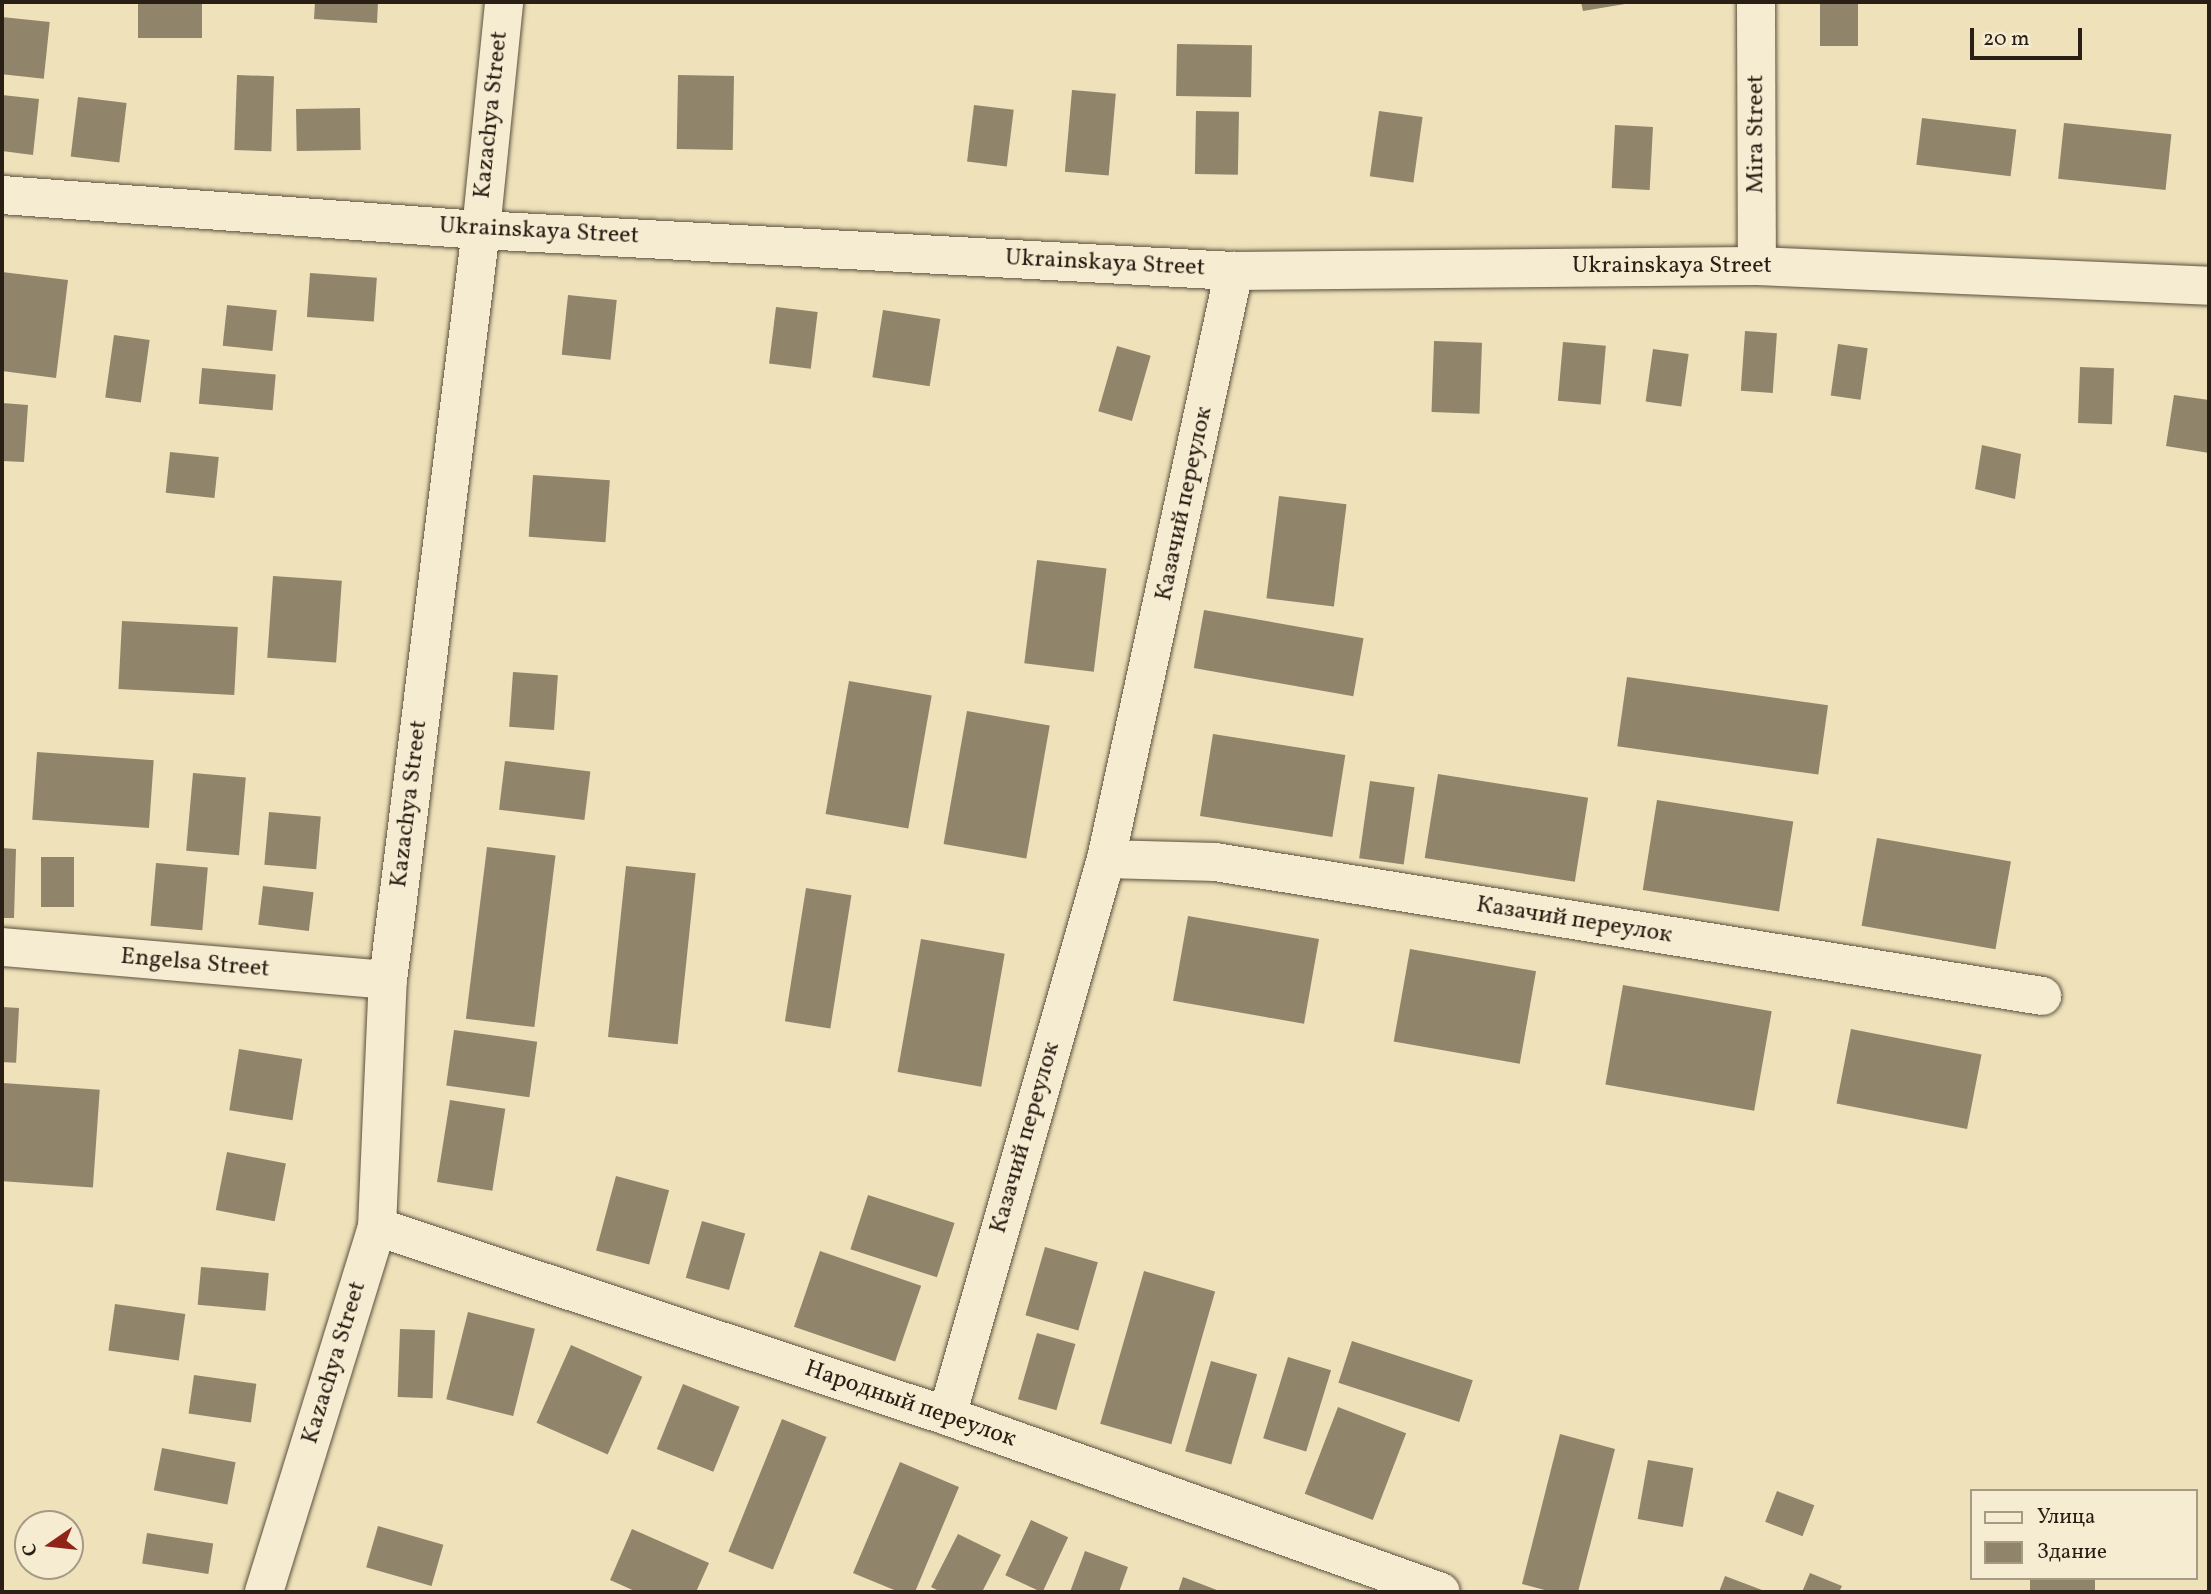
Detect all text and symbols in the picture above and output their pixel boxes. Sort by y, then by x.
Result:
scale bar [1973,14,2085,58]
text: 20 m [1983,25,2029,54]
street label: Kazachya Street [469,30,515,200]
street label: Mira Street [1743,74,1771,194]
street label: Ukrainskaya Street [438,212,640,252]
street label: Ukrainskaya Street [1004,244,1206,284]
street label: Ukrainskaya Street [1572,253,1772,281]
street label: Казачий переулок [1150,404,1220,604]
street label: Kazachya Street [385,719,435,889]
street label: Казачий переулок [1474,891,1674,951]
street label: Engelsa Street [119,943,271,985]
street label: Казачий переулок [985,1039,1067,1237]
street label: Kazachya Street [297,1278,373,1448]
street label: Народный переулок [801,1355,1019,1455]
legend [1969,1489,2197,1580]
text: Улица [2037,1503,2095,1532]
north arrow [14,1510,84,1580]
text: Здание [2037,1538,2107,1567]
text: С [16,1541,45,1559]

